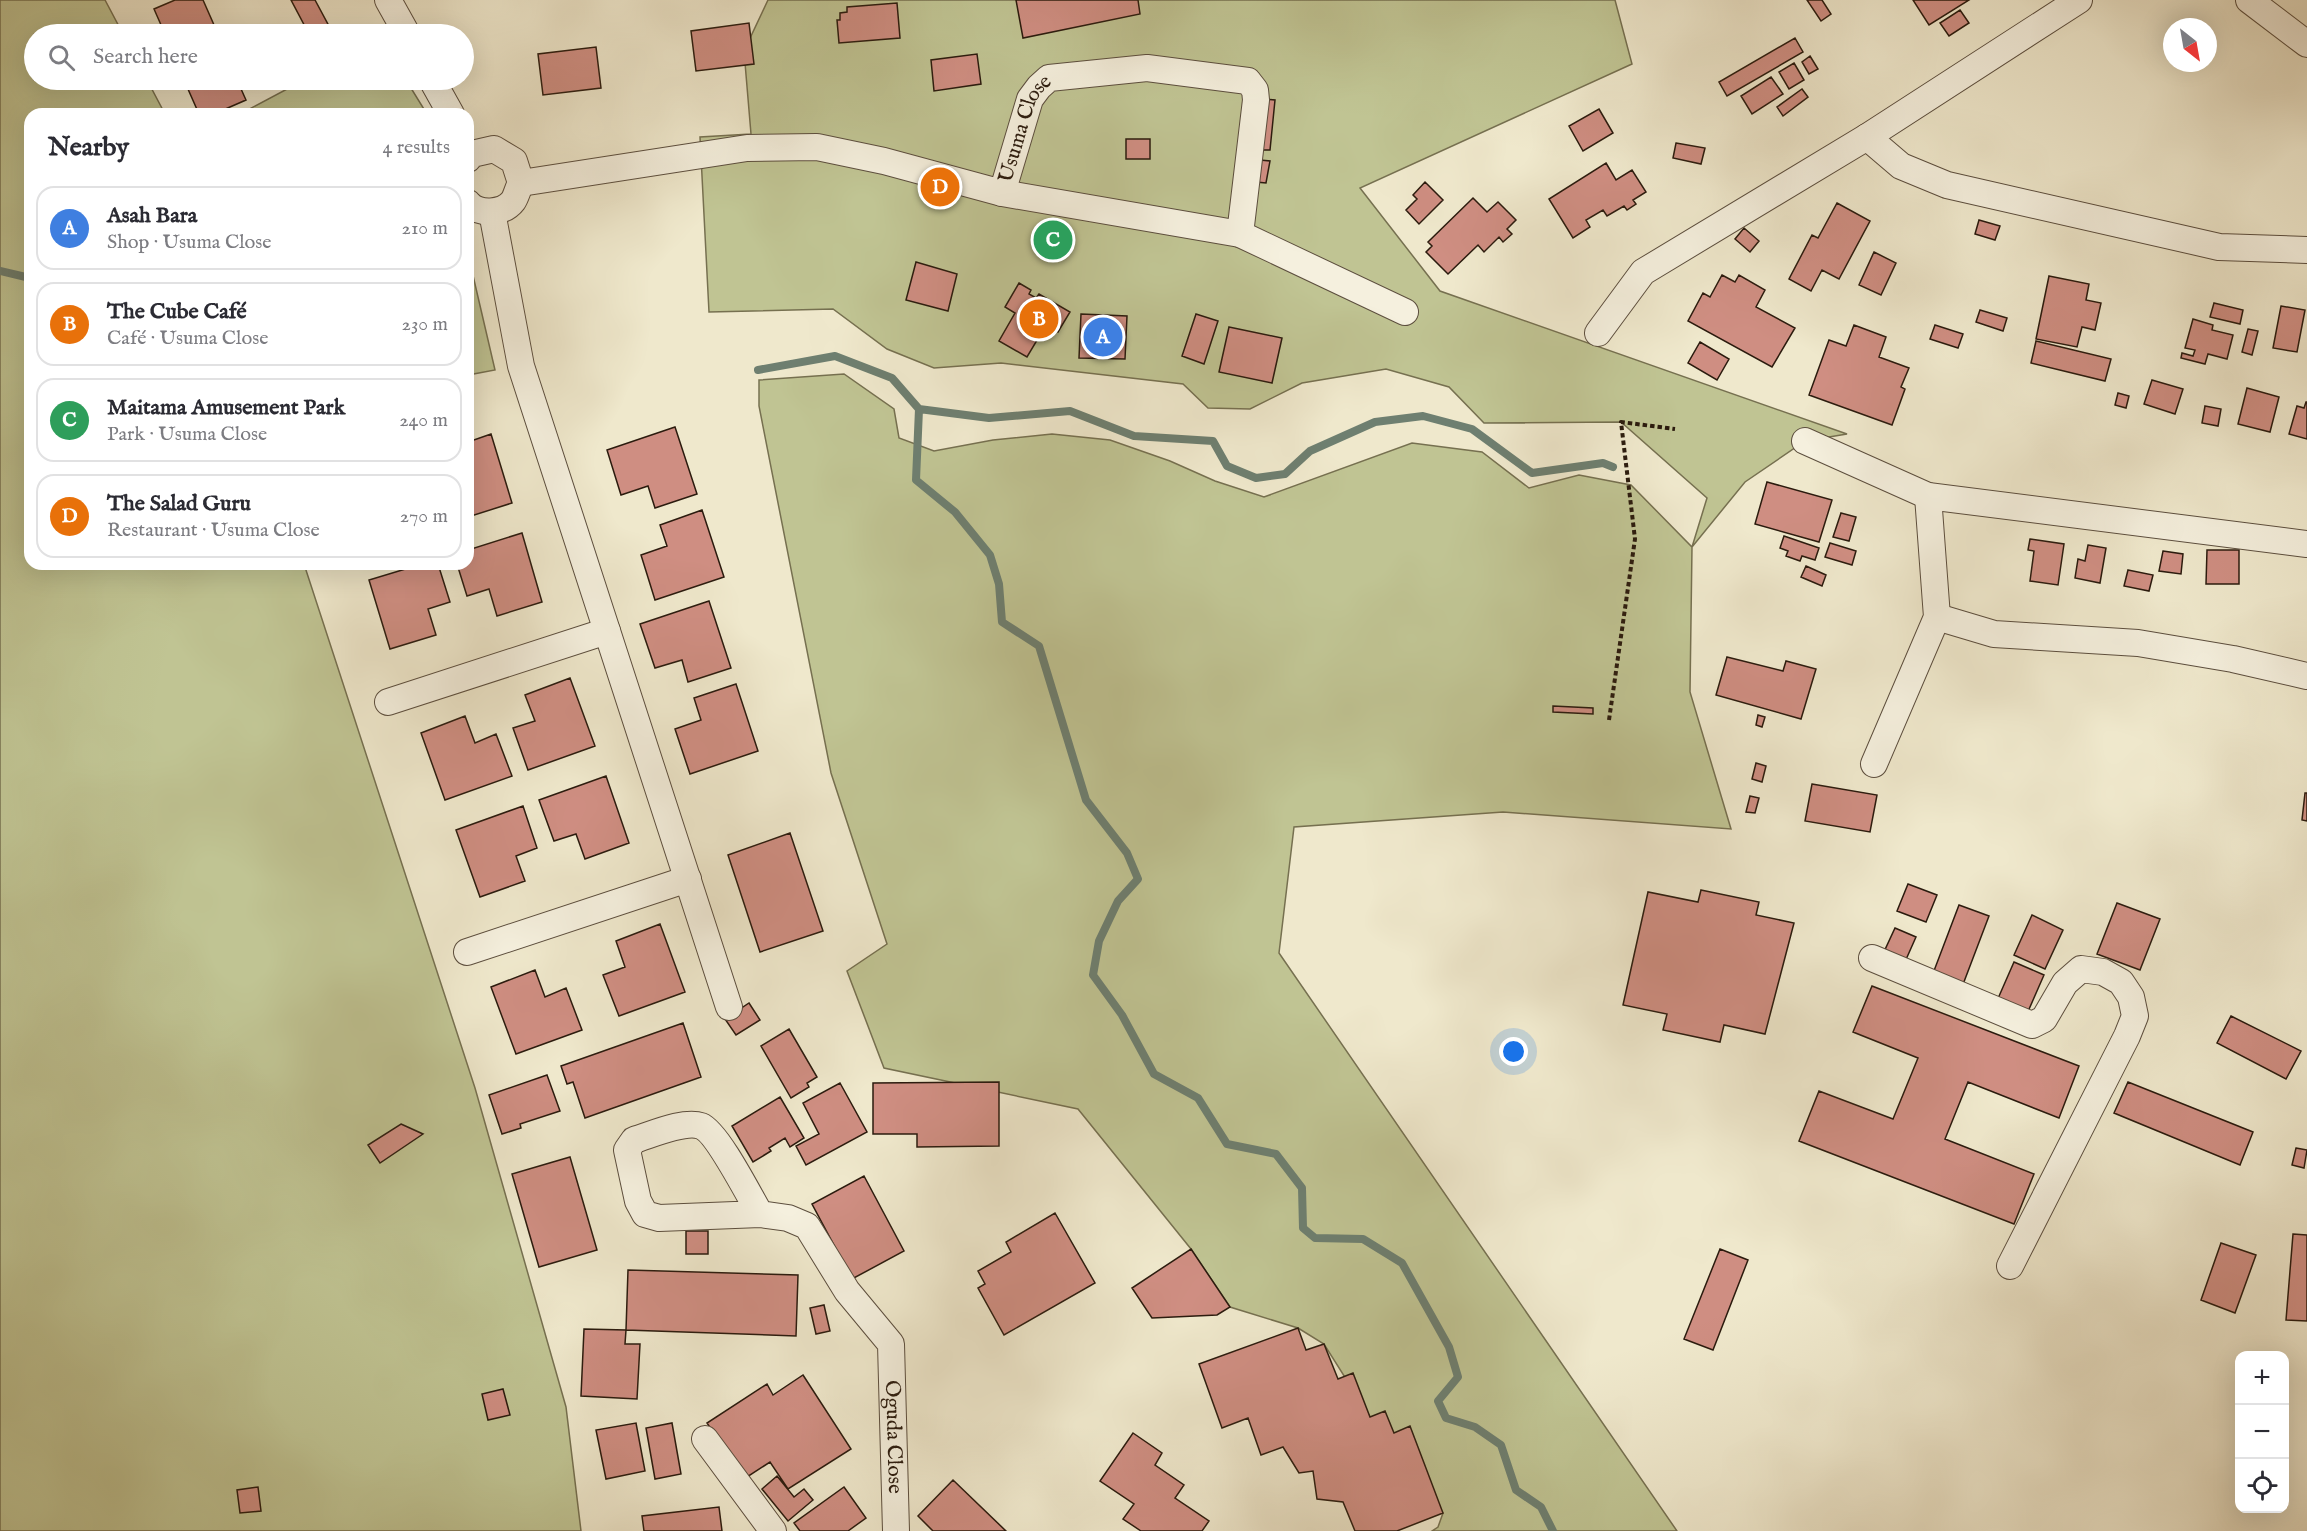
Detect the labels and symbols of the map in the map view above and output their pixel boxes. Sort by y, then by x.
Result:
north arrow [2163,18,2217,72]
street label: Usuma Close [992,68,1058,186]
pin: D [920,164,960,210]
pin: C [1034,218,1072,262]
pin: B [1020,296,1058,342]
pin: A [1084,314,1122,360]
your location [1499,1037,1528,1066]
street label: Oguda Close [878,1380,909,1494]

